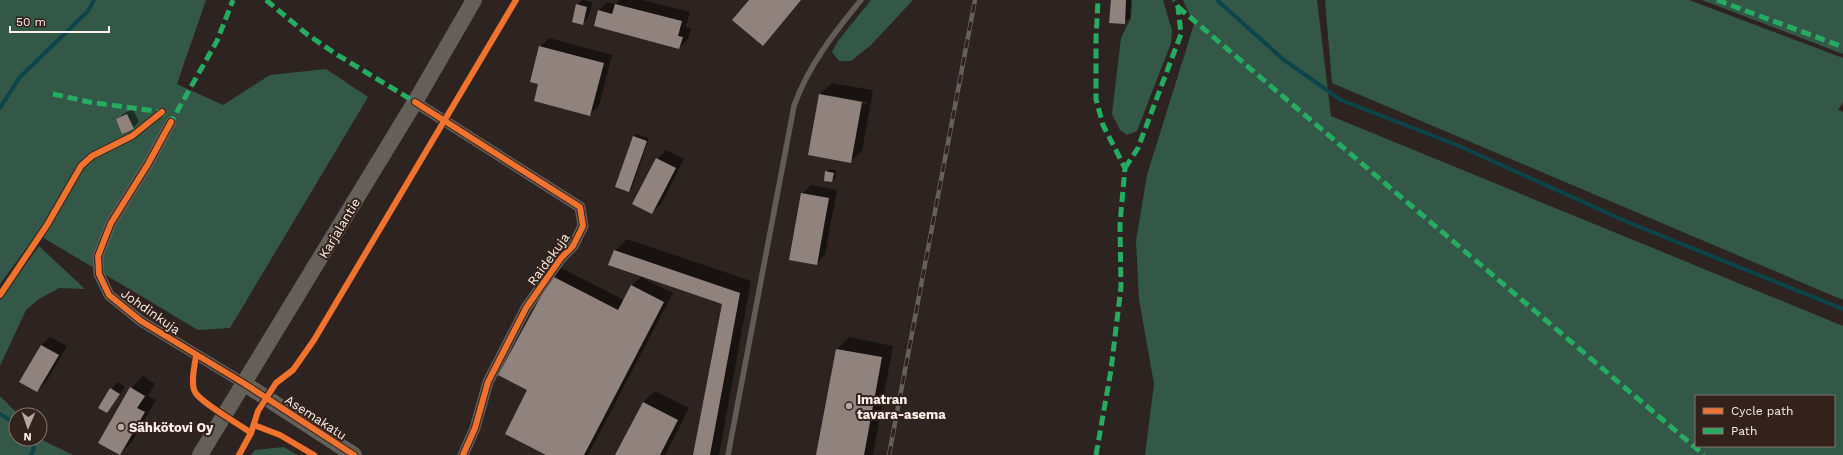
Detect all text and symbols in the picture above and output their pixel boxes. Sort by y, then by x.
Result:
scale bar [10,8,109,34]
text: 50 m [16,15,46,29]
street label: Karjalantie [316,195,363,261]
street label: Raidekuja [524,230,573,289]
street label: Johdinkuja [118,285,184,338]
street label: Asemakatu [282,392,349,443]
place label: Imatran tavara-asema [857,392,946,422]
legend [1695,395,1835,447]
marker: Imatran tavara-asema [844,401,854,411]
text: Cycle path [1731,404,1793,418]
north arrow [8,407,48,447]
place label: Sähkötovi Oy [129,420,214,435]
marker: Sähkötovi Oy [116,422,126,432]
text: Path [1731,424,1757,438]
text: N [23,430,32,443]

